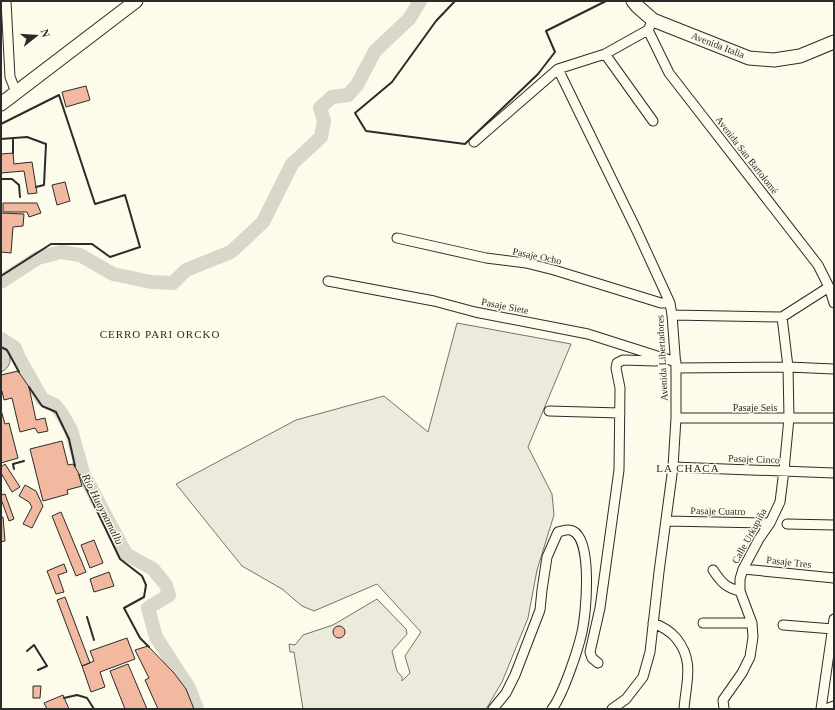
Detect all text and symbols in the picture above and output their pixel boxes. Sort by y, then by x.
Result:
north arrow [16,16,56,56]
text: N [39,28,52,39]
street label: Avenida Italia [690,30,747,60]
street label: Avenida San Bartolomé [713,114,781,196]
street label: Pasaje Ocho [512,245,562,267]
street label: Pasaje Siete [480,296,530,316]
street label: Avenida Libertadores [654,315,670,401]
district label: CERRO PARI ORCKO [100,328,220,340]
street label: Pasaje Seis [733,402,777,413]
street label: Pasaje Cinco [728,453,780,465]
district label: LA CHACA [656,462,720,474]
water label: Río Huaynamallu [80,471,126,547]
street label: Pasaje Cuatro [690,505,746,517]
street label: Calle Urkupiña [729,506,769,566]
street label: Pasaje Tres [766,554,812,570]

